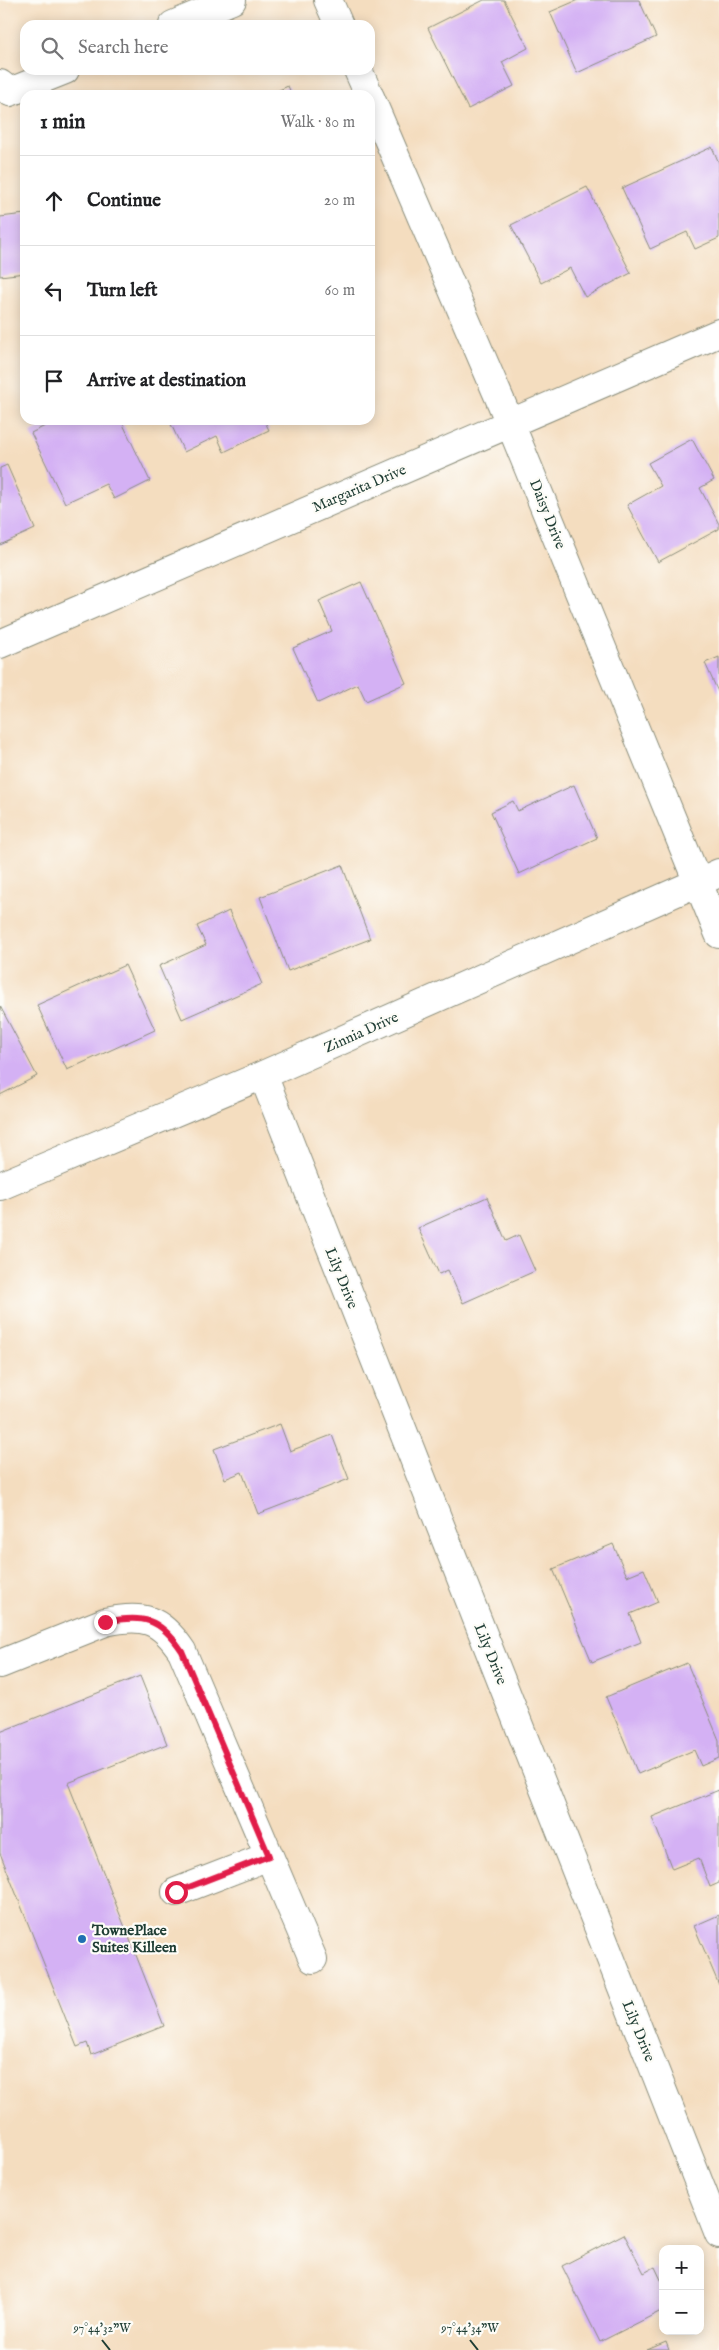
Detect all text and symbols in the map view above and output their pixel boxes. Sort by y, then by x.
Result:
search box [20,20,375,75]
icon: search [38,34,66,62]
text: Search here [78,36,169,60]
text: 1 min [40,109,85,136]
text: Walk · 80 m [280,113,355,133]
icon: ahead [40,187,68,215]
text: Continue [87,189,161,213]
text: 20 m [324,191,355,211]
icon: left [40,277,68,305]
text: Turn left [87,279,158,303]
text: 60 m [325,281,355,301]
icon: arrive [40,367,68,395]
text: Arrive at destination [87,369,246,393]
street label: Margarita Drive [309,460,409,517]
street label: Daisy Drive [525,477,570,552]
street label: Zinnia Drive [321,1008,401,1057]
street label: Lily Drive [321,1245,362,1312]
route end [94,1611,117,1634]
street label: Lily Drive [470,1621,511,1688]
route start [165,1881,188,1904]
place label: TownePlace Suites Killeen [91,1921,177,1957]
marker: TownePlace Suites Killeen [76,1933,88,1945]
street label: Lily Drive [618,1998,659,2065]
map controls [659,2245,704,2335]
button: + [659,2245,704,2290]
button: − [659,2290,704,2335]
text: 97°44'32"W [72,2321,131,2336]
text: 97°44'34"W [440,2321,499,2336]

